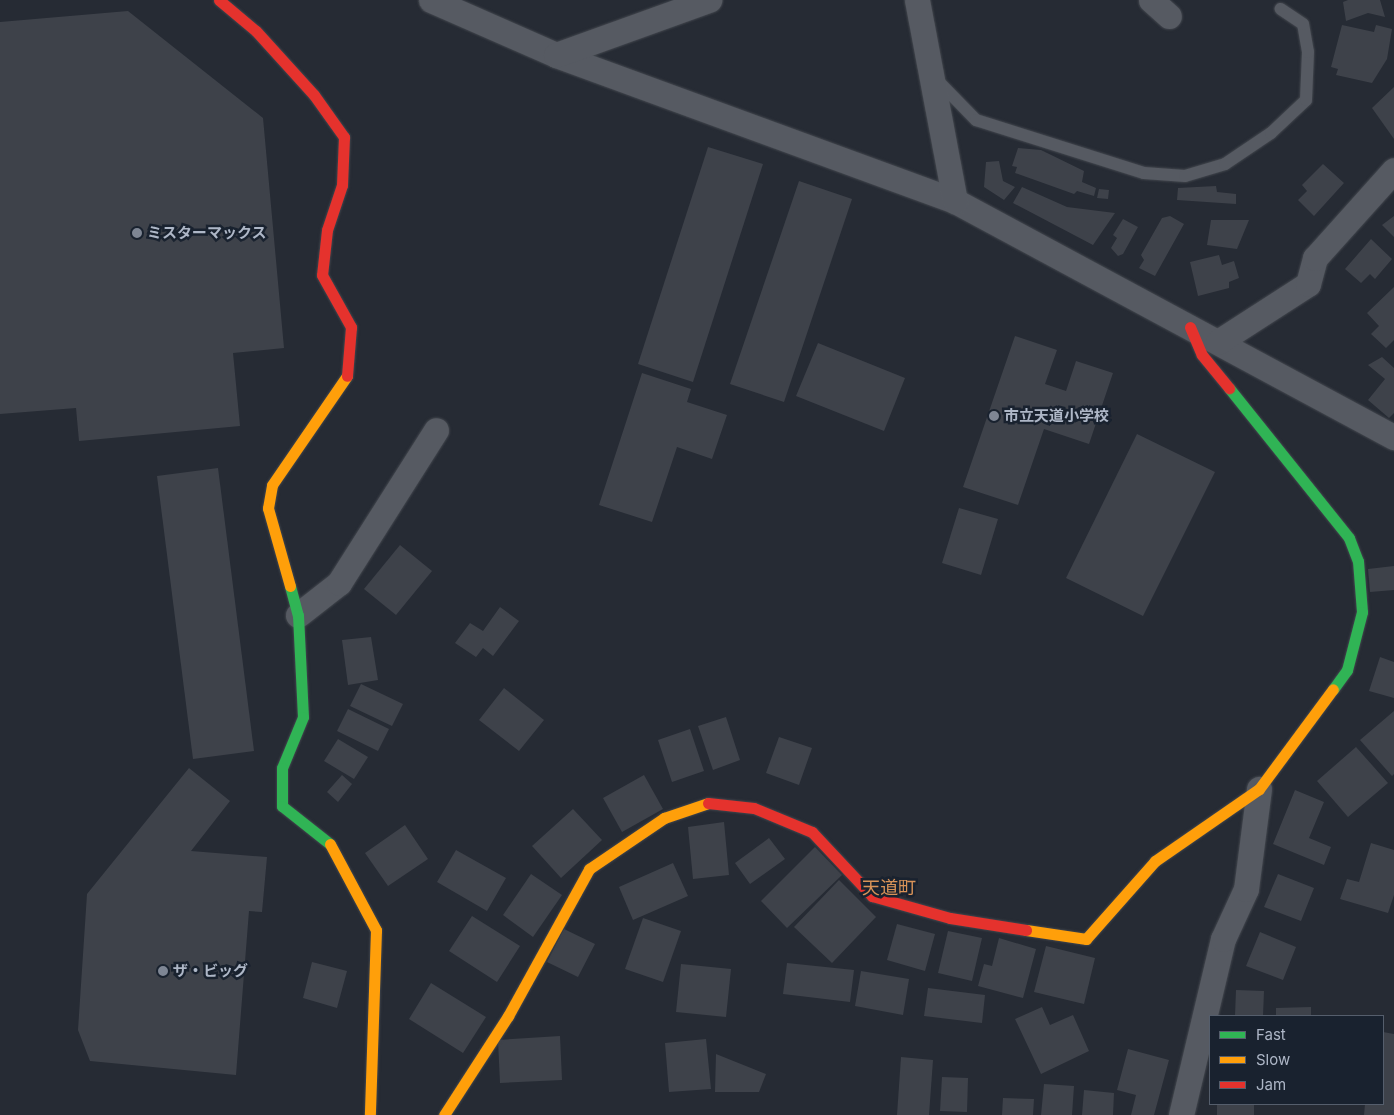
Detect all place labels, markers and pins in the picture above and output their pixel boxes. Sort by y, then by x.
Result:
place label: ミスターマックス [147,224,267,242]
marker: ミスターマックス [131,227,143,239]
place label: 市立天道小学校 [1004,407,1109,425]
marker: 市立天道小学校 [988,410,1000,422]
place label: ザ・ビッグ [173,962,248,980]
marker: ザ・ビッグ [157,965,169,977]

